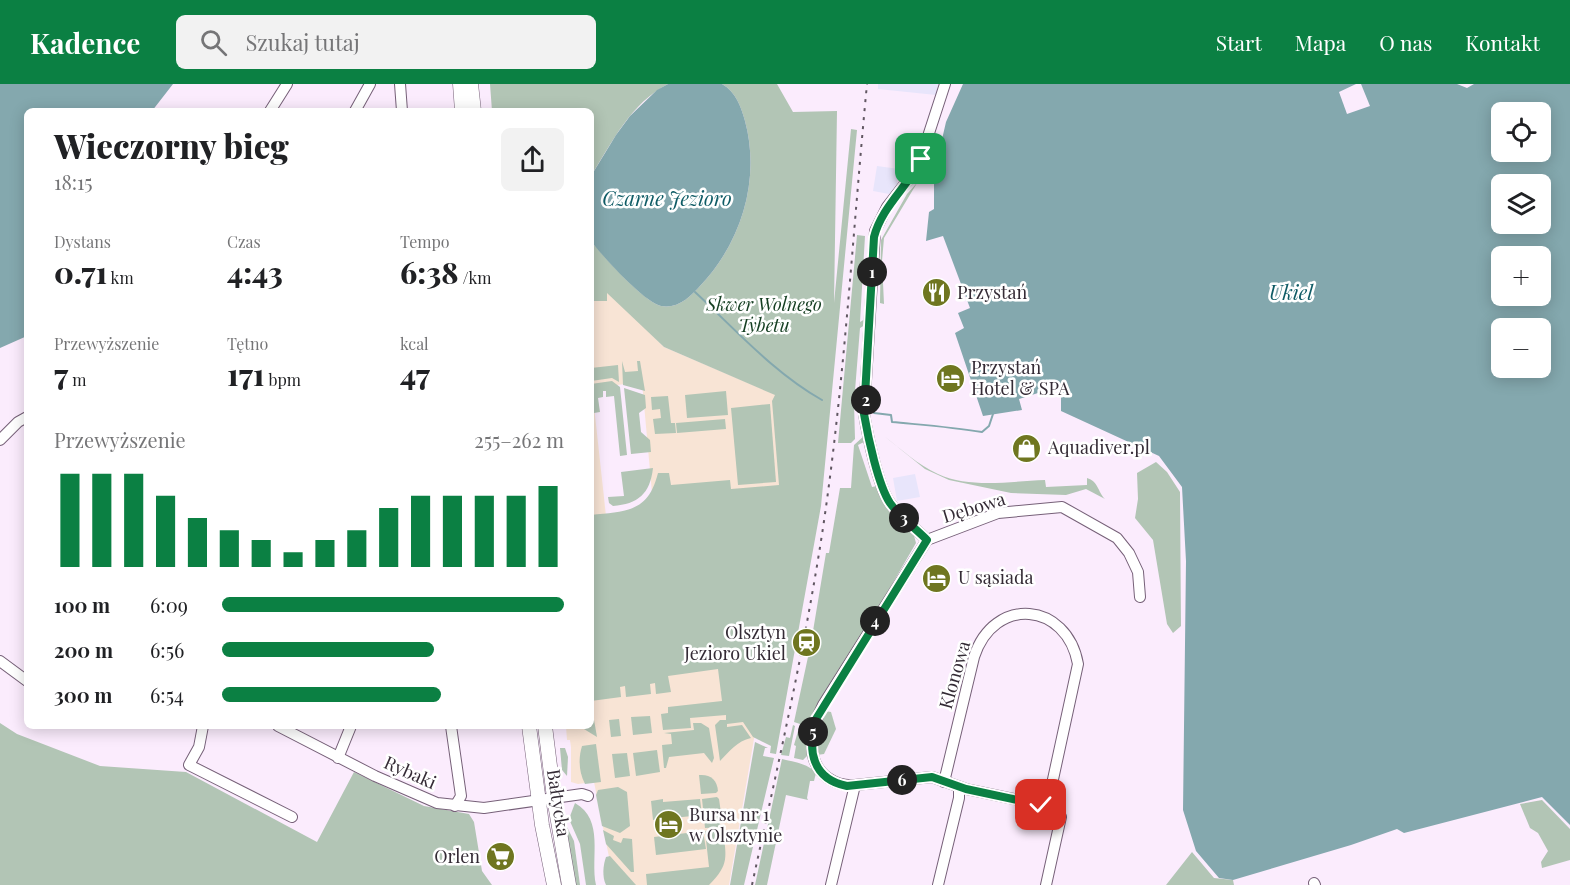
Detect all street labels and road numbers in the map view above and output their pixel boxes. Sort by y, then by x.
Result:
street label: Dębowa [939,486,1008,528]
street label: Klonowa [933,638,975,712]
street label: Rybaki [381,750,440,794]
street label: Bałtycka [542,767,576,838]

